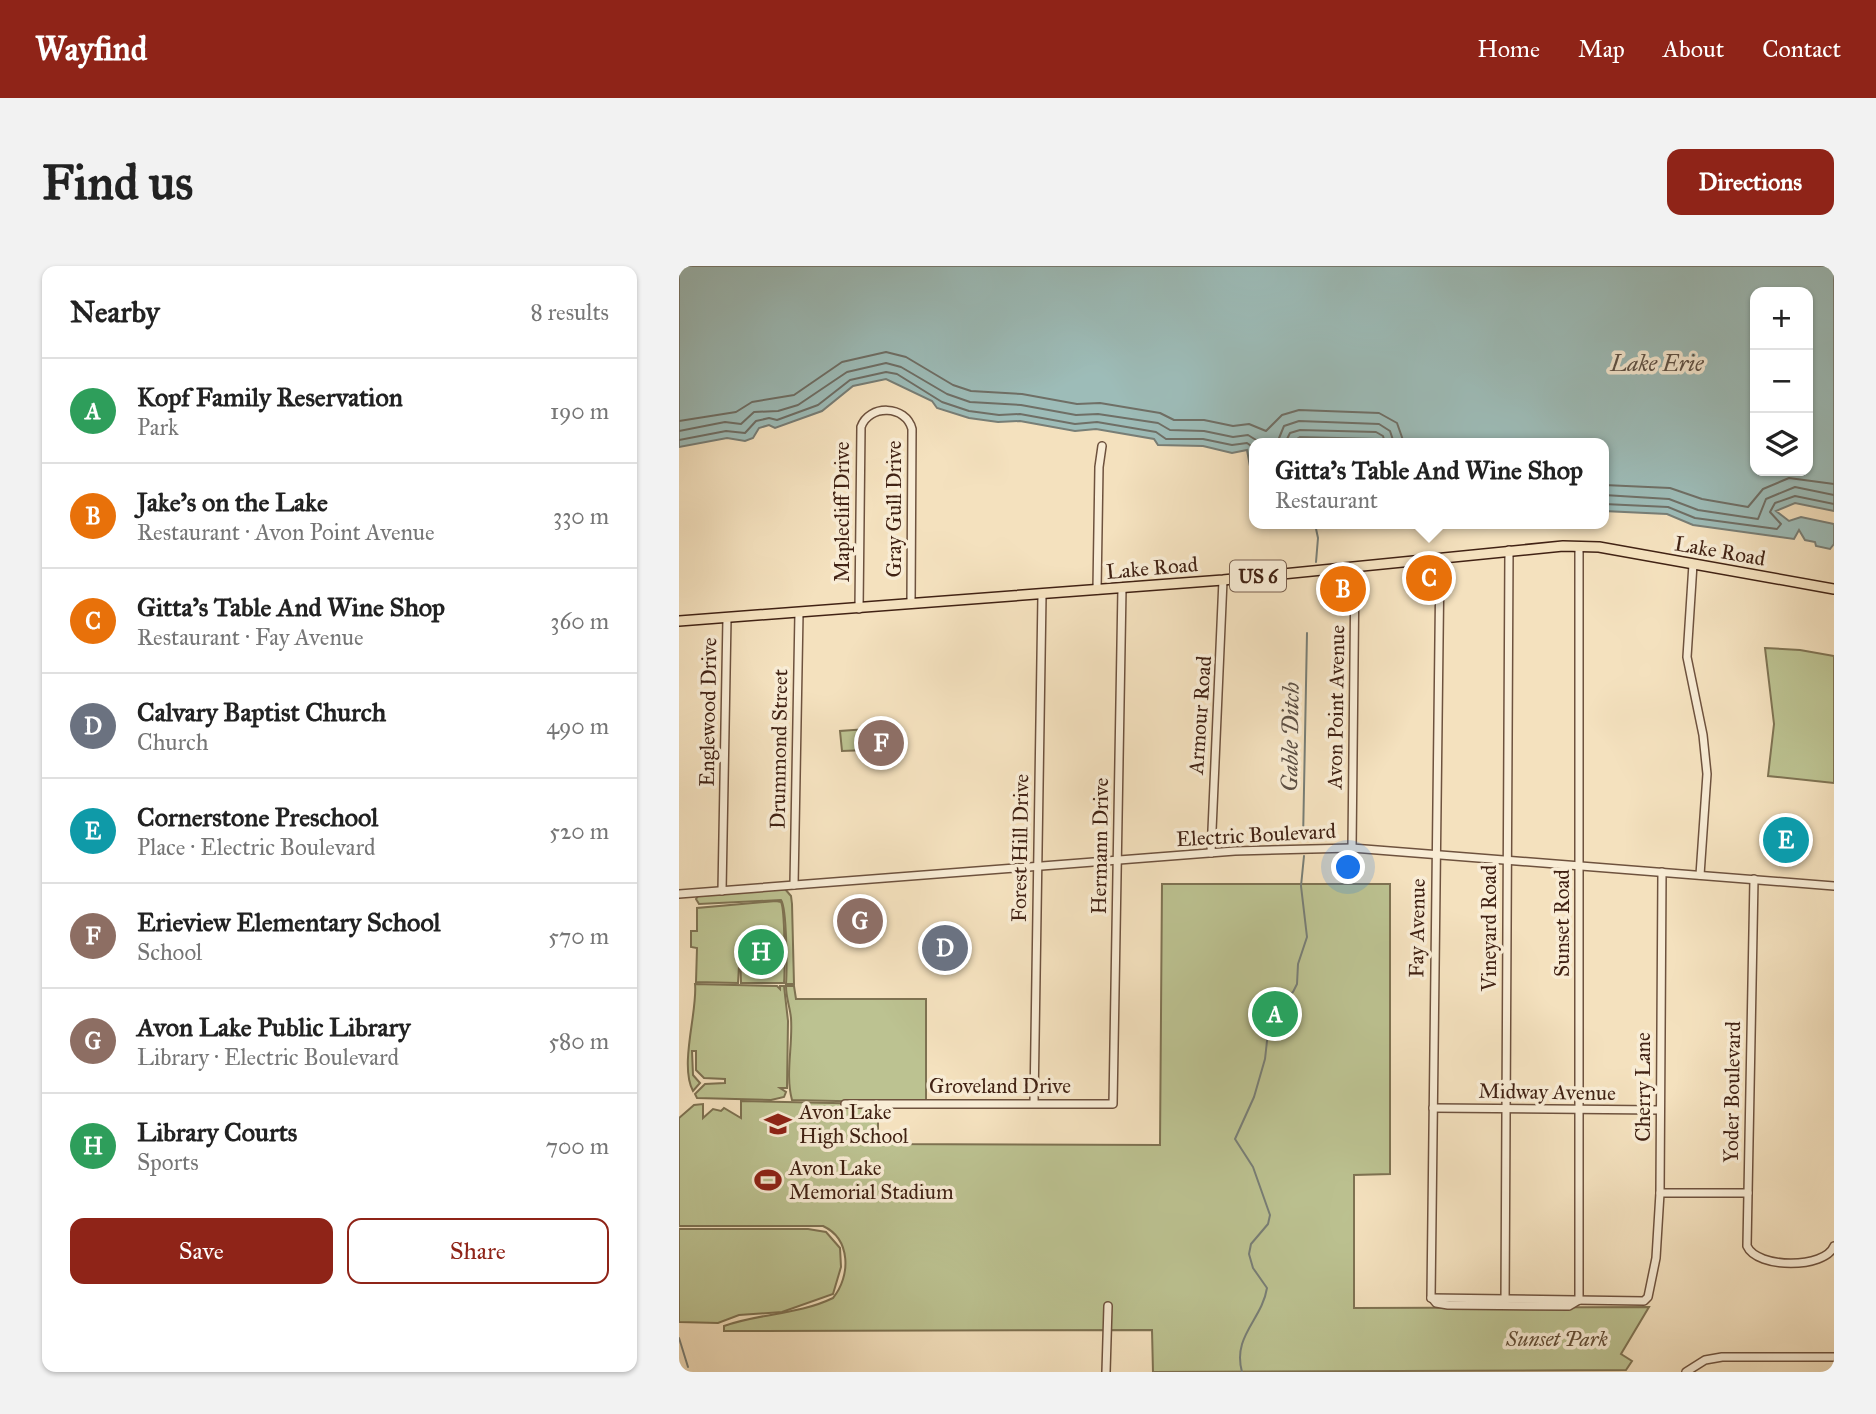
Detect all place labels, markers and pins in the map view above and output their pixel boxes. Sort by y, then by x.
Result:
pin: C [1406,552,1452,604]
pin: B [1320,563,1366,615]
pin: F [858,717,904,769]
pin: E [1763,814,1809,866]
pin: G [837,895,883,947]
pin: D [922,922,968,974]
pin: H [738,926,784,978]
pin: A [1252,988,1298,1040]
place label: Avon Lake High School [798,1099,909,1149]
school or university icon: Avon Lake High School [763,1109,793,1139]
place label: Avon Lake Memorial Stadium [788,1155,954,1205]
sports icon: Avon Lake Memorial Stadium [753,1165,783,1195]

